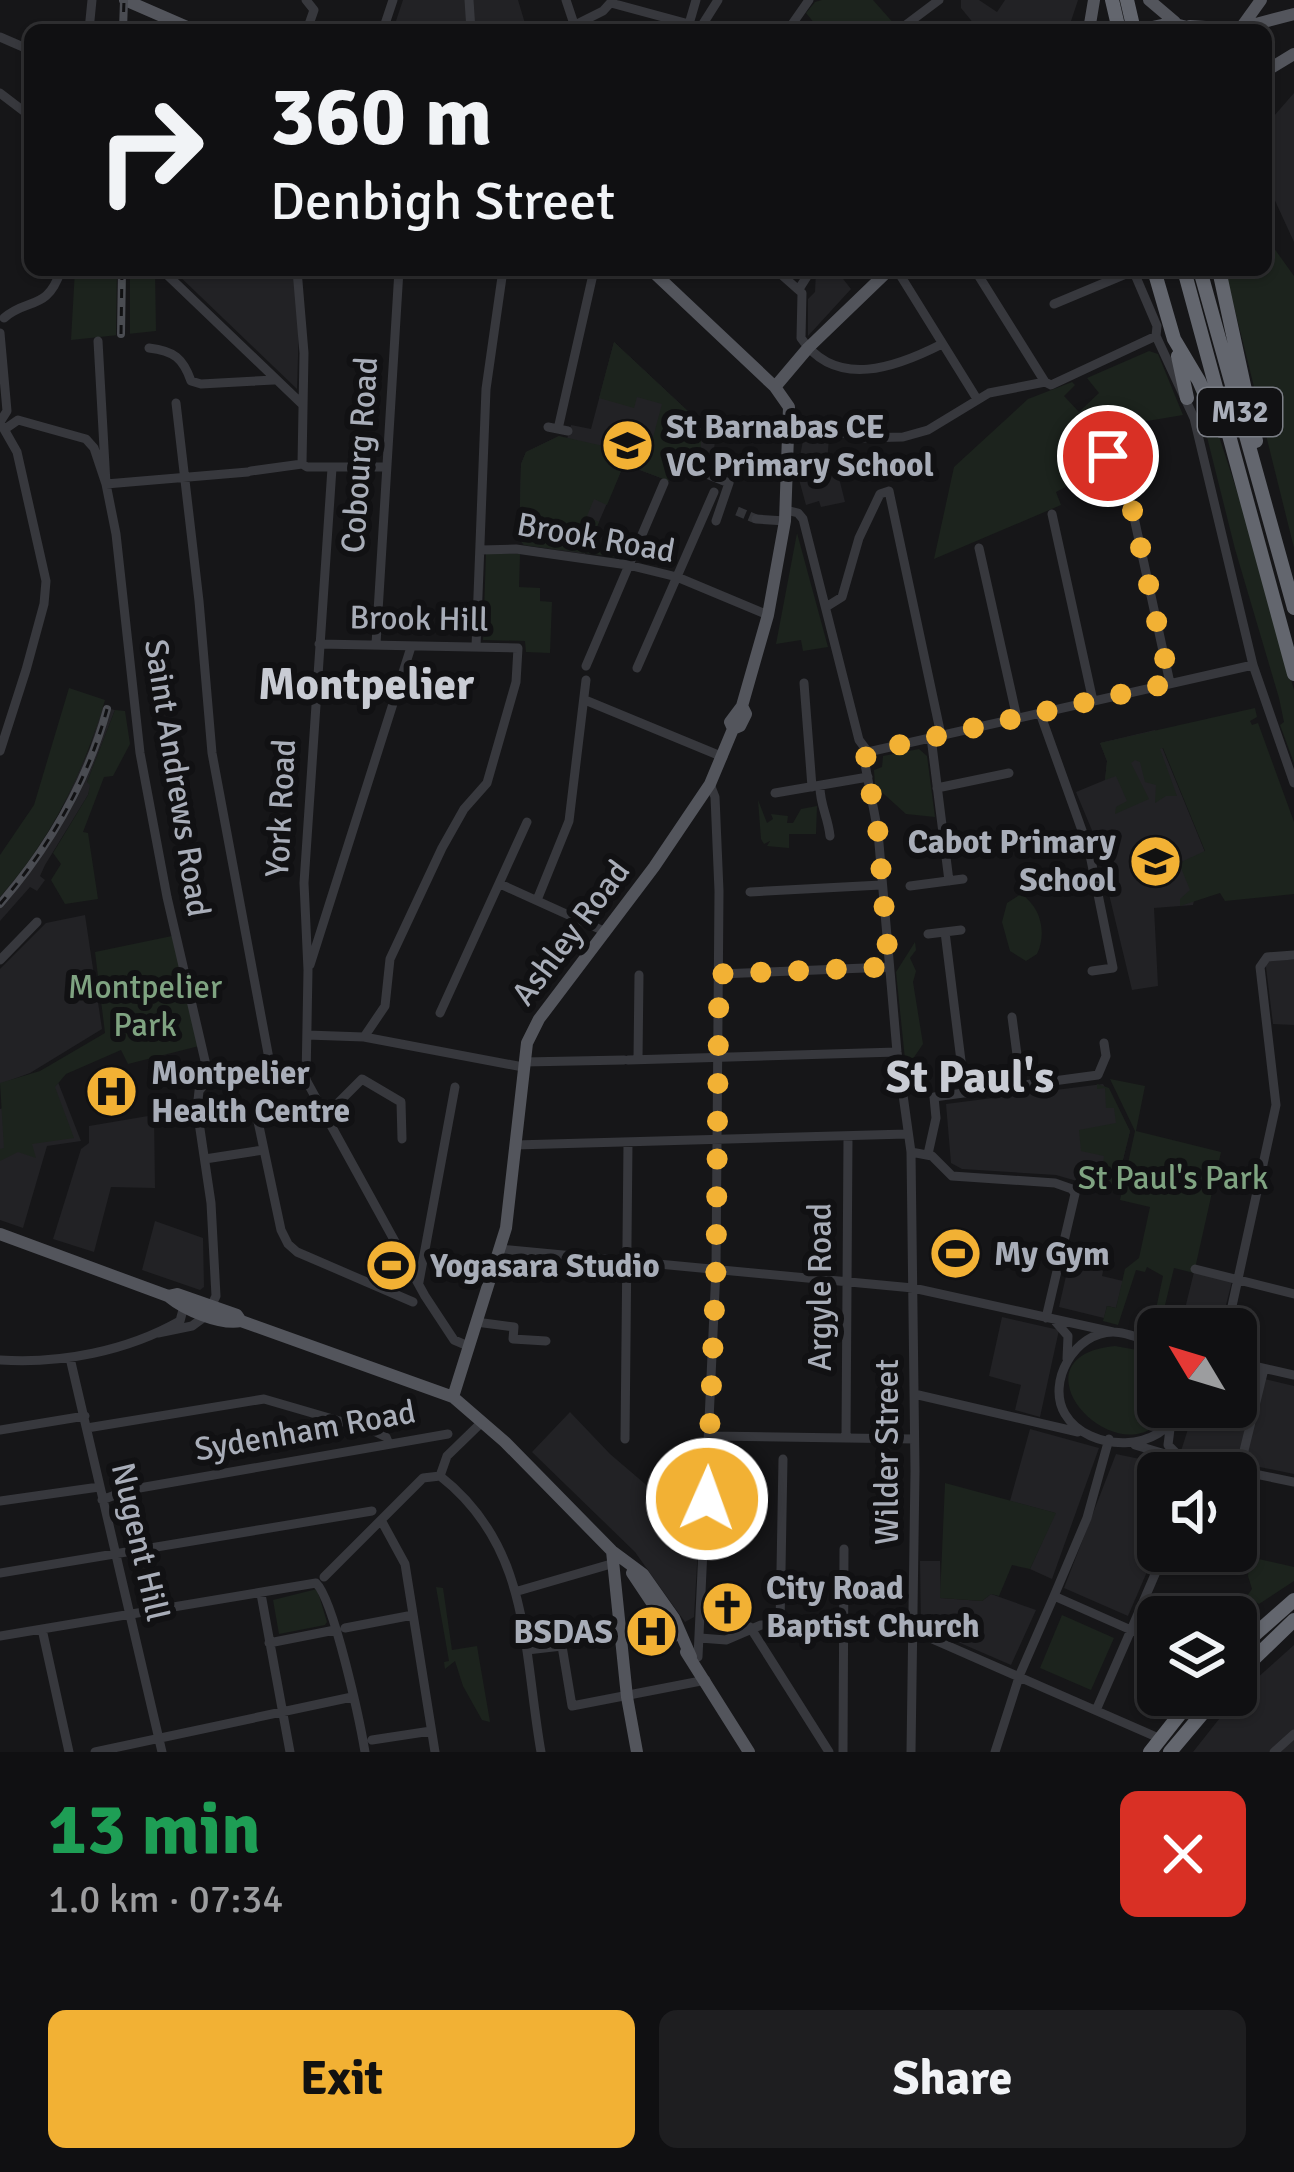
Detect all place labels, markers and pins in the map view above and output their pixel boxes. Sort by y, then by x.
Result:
pin [1057,405,1159,507]
place label: St Barnabas CE VC Primary School [666,407,934,486]
school or university icon: St Barnabas CE VC Primary School [599,418,655,474]
place label: Cabot Primary School [908,822,1117,901]
school or university icon: Cabot Primary School [1127,833,1183,889]
place label: Montpelier Health Centre [151,1053,350,1132]
hospital icon: Montpelier Health Centre [84,1064,140,1120]
sports icon: My Gym [927,1226,983,1282]
place label: My Gym [994,1234,1110,1275]
sports icon: Yogasara Studio [363,1238,419,1294]
place label: Yogasara Studio [429,1246,660,1287]
place label: City Road Baptist Church [766,1568,980,1647]
church icon: City Road Baptist Church [699,1579,755,1635]
hospital icon: BSDAS [624,1604,680,1660]
place label: BSDAS [513,1612,613,1653]

